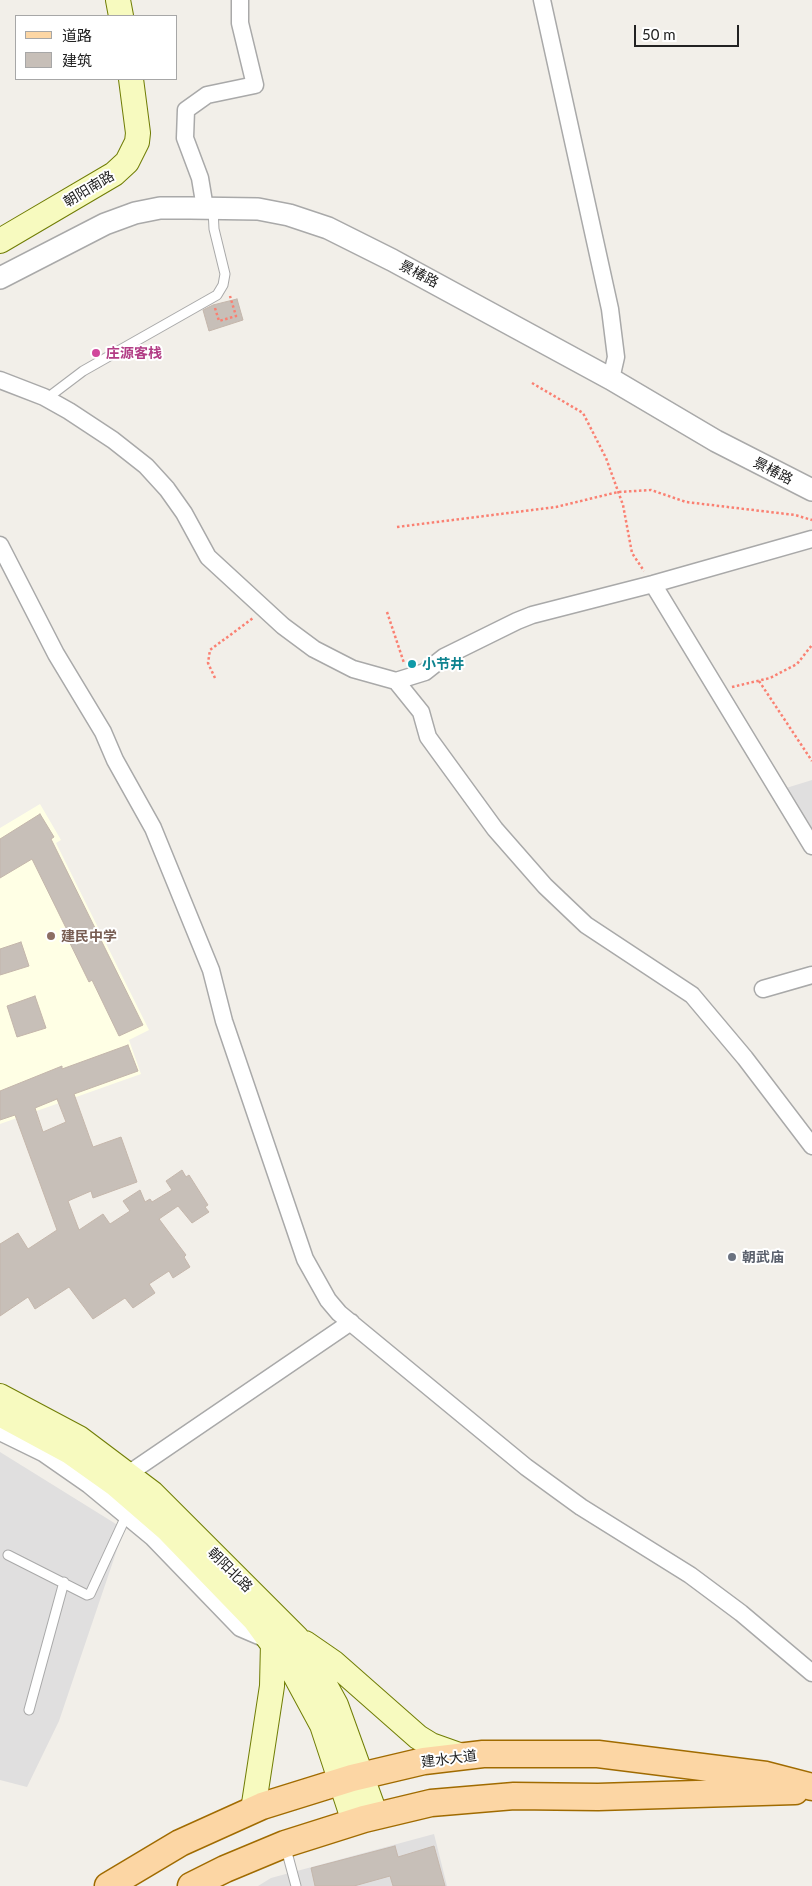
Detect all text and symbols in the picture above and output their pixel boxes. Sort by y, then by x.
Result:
legend [15,15,178,80]
scale bar [637,15,742,47]
text: 50 m [642,25,676,43]
text: 道路 [62,26,92,44]
text: 建筑 [62,51,92,69]
street label: 朝阳南路 [61,167,117,211]
street label: 景椿路 [397,257,441,291]
place label: 庄源客栈 [106,345,162,361]
marker: 庄源客栈 [90,347,102,359]
street label: 景椿路 [750,454,796,488]
place label: 小节井 [422,656,464,672]
marker: 小节井 [406,658,418,670]
place label: 建民中学 [61,928,117,944]
marker: 建民中学 [45,930,57,942]
place label: 朝武庙 [742,1249,784,1265]
marker: 朝武庙 [726,1251,738,1263]
street label: 朝阳北路 [204,1544,256,1596]
street label: 建水大道 [420,1747,478,1771]

